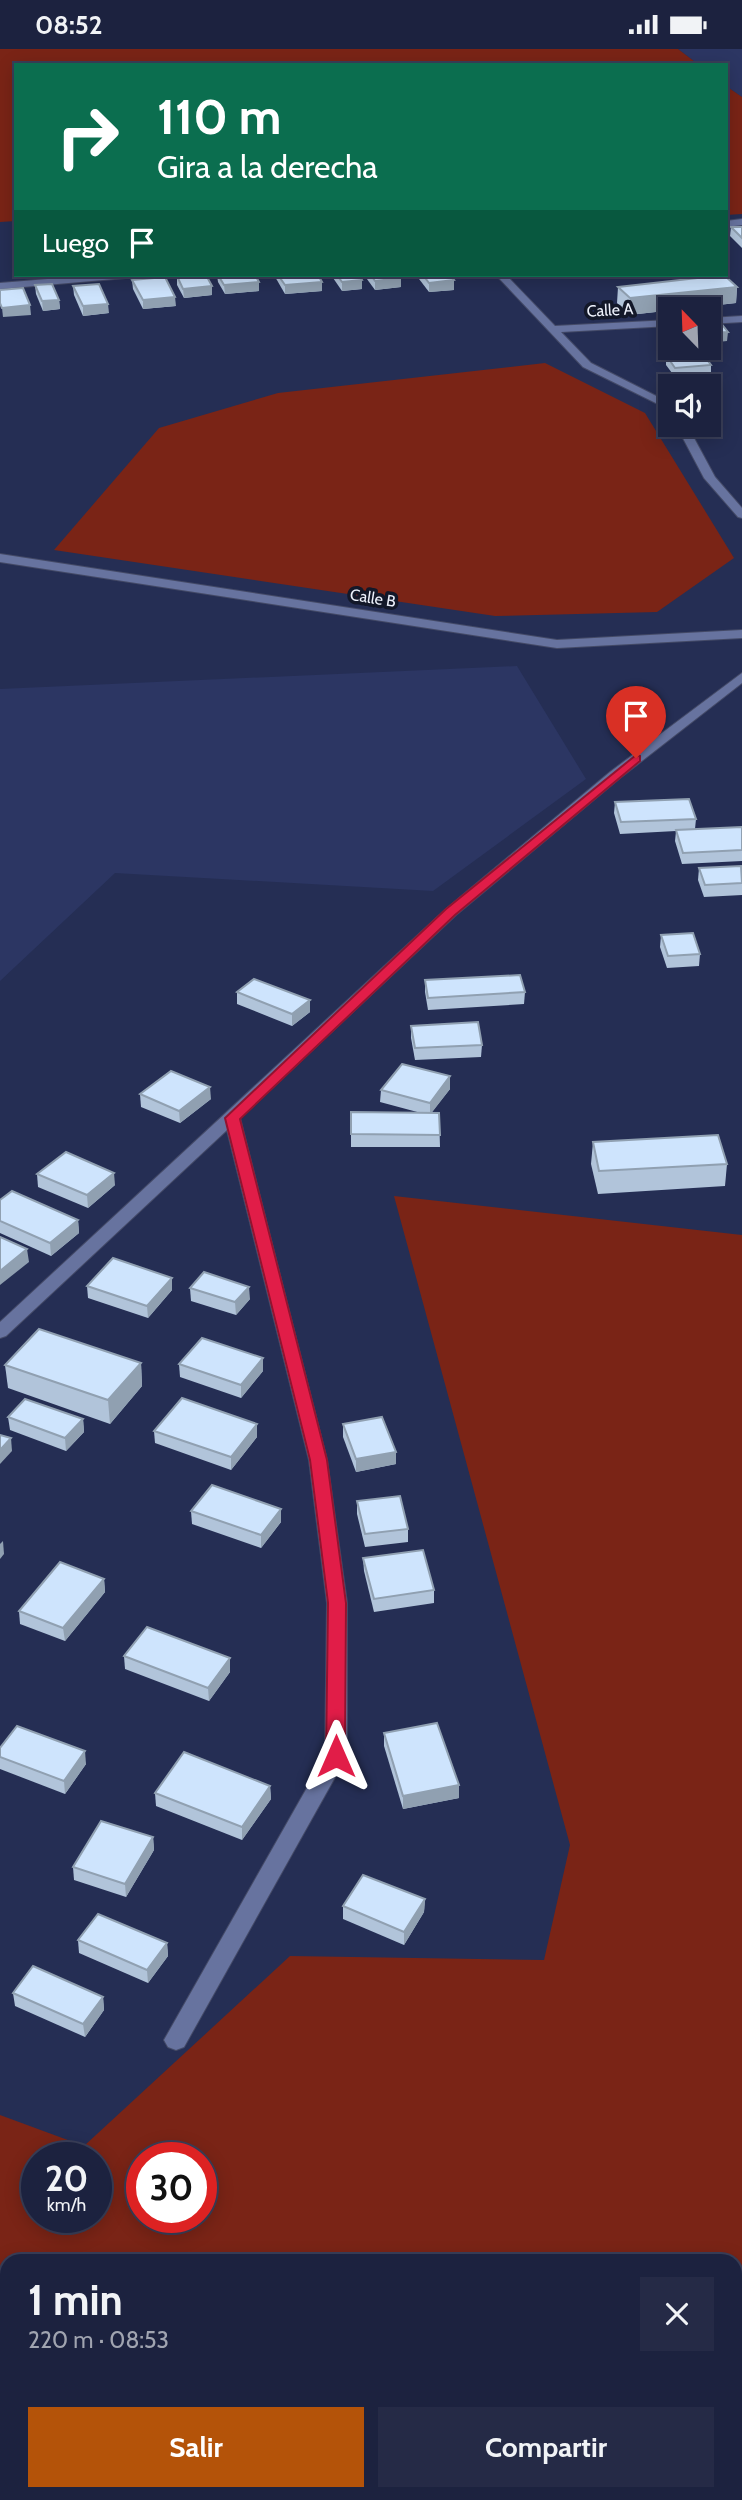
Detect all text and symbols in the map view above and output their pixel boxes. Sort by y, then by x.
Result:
text: 08:52 [35,9,103,41]
text: 110 m [157,87,281,146]
icon: right [42,91,133,182]
text: Gira a la derecha [157,147,378,186]
icon: arrive [123,224,161,262]
text: Luego [42,227,109,259]
north arrow [658,297,721,361]
map controls [658,297,721,437]
street label: Calle A [586,299,634,321]
button: sound [658,374,721,437]
street label: Calle B [349,585,398,611]
pin [606,686,666,758]
icon: arrive [617,697,655,735]
position arrow [299,1719,373,1793]
speed limit sign: 30 [126,2142,217,2233]
text: 20 [45,2157,88,2200]
text: km/h [47,2194,86,2216]
text: 1 min [28,2274,123,2326]
button: close [640,2277,714,2351]
text: 220 m · 08:53 [28,2326,169,2354]
button: Salir [28,2407,364,2487]
button: Compartir [378,2407,714,2487]

